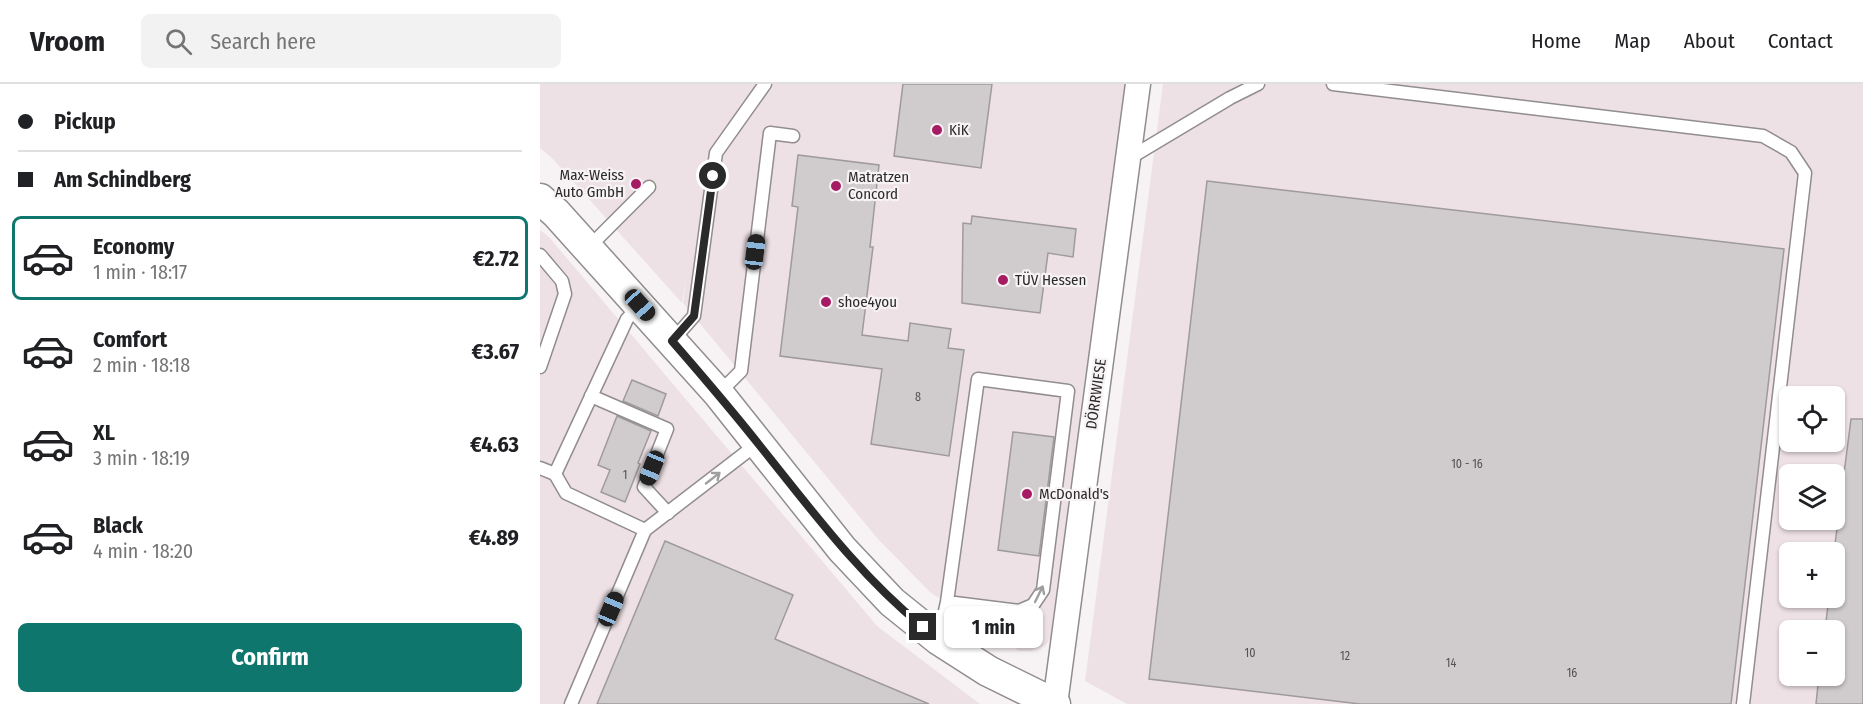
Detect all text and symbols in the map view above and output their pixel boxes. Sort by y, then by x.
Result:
search box [141,14,561,68]
text: Vroom [30,25,105,58]
icon: search [162,25,195,58]
text: Search here [210,28,316,55]
text: Home [1531,28,1581,54]
text: Map [1614,28,1651,54]
text: About [1684,28,1735,54]
text: Contact [1768,28,1833,54]
text: Pickup [54,108,116,135]
place label: KiK [949,121,969,139]
marker: KiK [930,123,944,137]
route start [699,162,726,189]
text: Am Schindberg [54,166,191,193]
place label: Max-Weiss Auto GmbH [555,166,624,201]
place label: Matratzen Concord [848,168,909,203]
marker: Max-Weiss Auto GmbH [629,177,643,191]
marker: Matratzen Concord [829,179,843,193]
icon: car [21,231,75,285]
text: Economy [93,233,174,260]
car [744,233,766,271]
text: €2.72 [473,245,519,272]
text: 1 min · 18:17 [93,260,187,284]
place label: TÜV Hessen [1015,271,1086,289]
marker: TÜV Hessen [996,273,1010,287]
car [621,286,659,324]
place label: shoe4you [838,293,897,311]
marker: shoe4you [819,295,833,309]
icon: car [21,324,75,378]
text: Comfort [93,326,167,353]
text: €3.67 [472,338,519,365]
text: 2 min · 18:18 [93,353,190,377]
street label: DÖRRWIESE [1082,358,1110,430]
map controls [1779,386,1845,686]
button: locate [1779,386,1845,452]
house number: 8 [915,390,921,404]
icon: car [21,417,75,471]
text: XL [93,419,115,446]
text: €4.63 [470,431,519,458]
text: 3 min · 18:19 [93,446,190,470]
car [637,448,667,488]
house number: 10 - 16 [1451,457,1483,471]
button: layers [1779,464,1845,530]
house number: 1 [623,468,627,482]
one-way arrow [705,472,721,485]
place label: McDonald's [1039,485,1109,503]
marker: McDonald's [1020,487,1034,501]
icon: car [21,510,75,564]
text: Black [93,512,143,539]
text: €4.89 [469,524,519,551]
text: 4 min · 18:20 [93,539,193,563]
button: + [1779,542,1845,608]
one-way arrow [1033,585,1045,603]
car [596,589,626,629]
callout: 1 min [944,606,1043,648]
route end [909,613,936,640]
text: 1 min [972,615,1015,639]
button: − [1779,620,1845,686]
button: Confirm [18,623,522,692]
house number: 10 [1245,646,1255,660]
house number: 12 [1340,649,1350,663]
house number: 14 [1446,656,1456,670]
house number: 16 [1567,666,1577,680]

